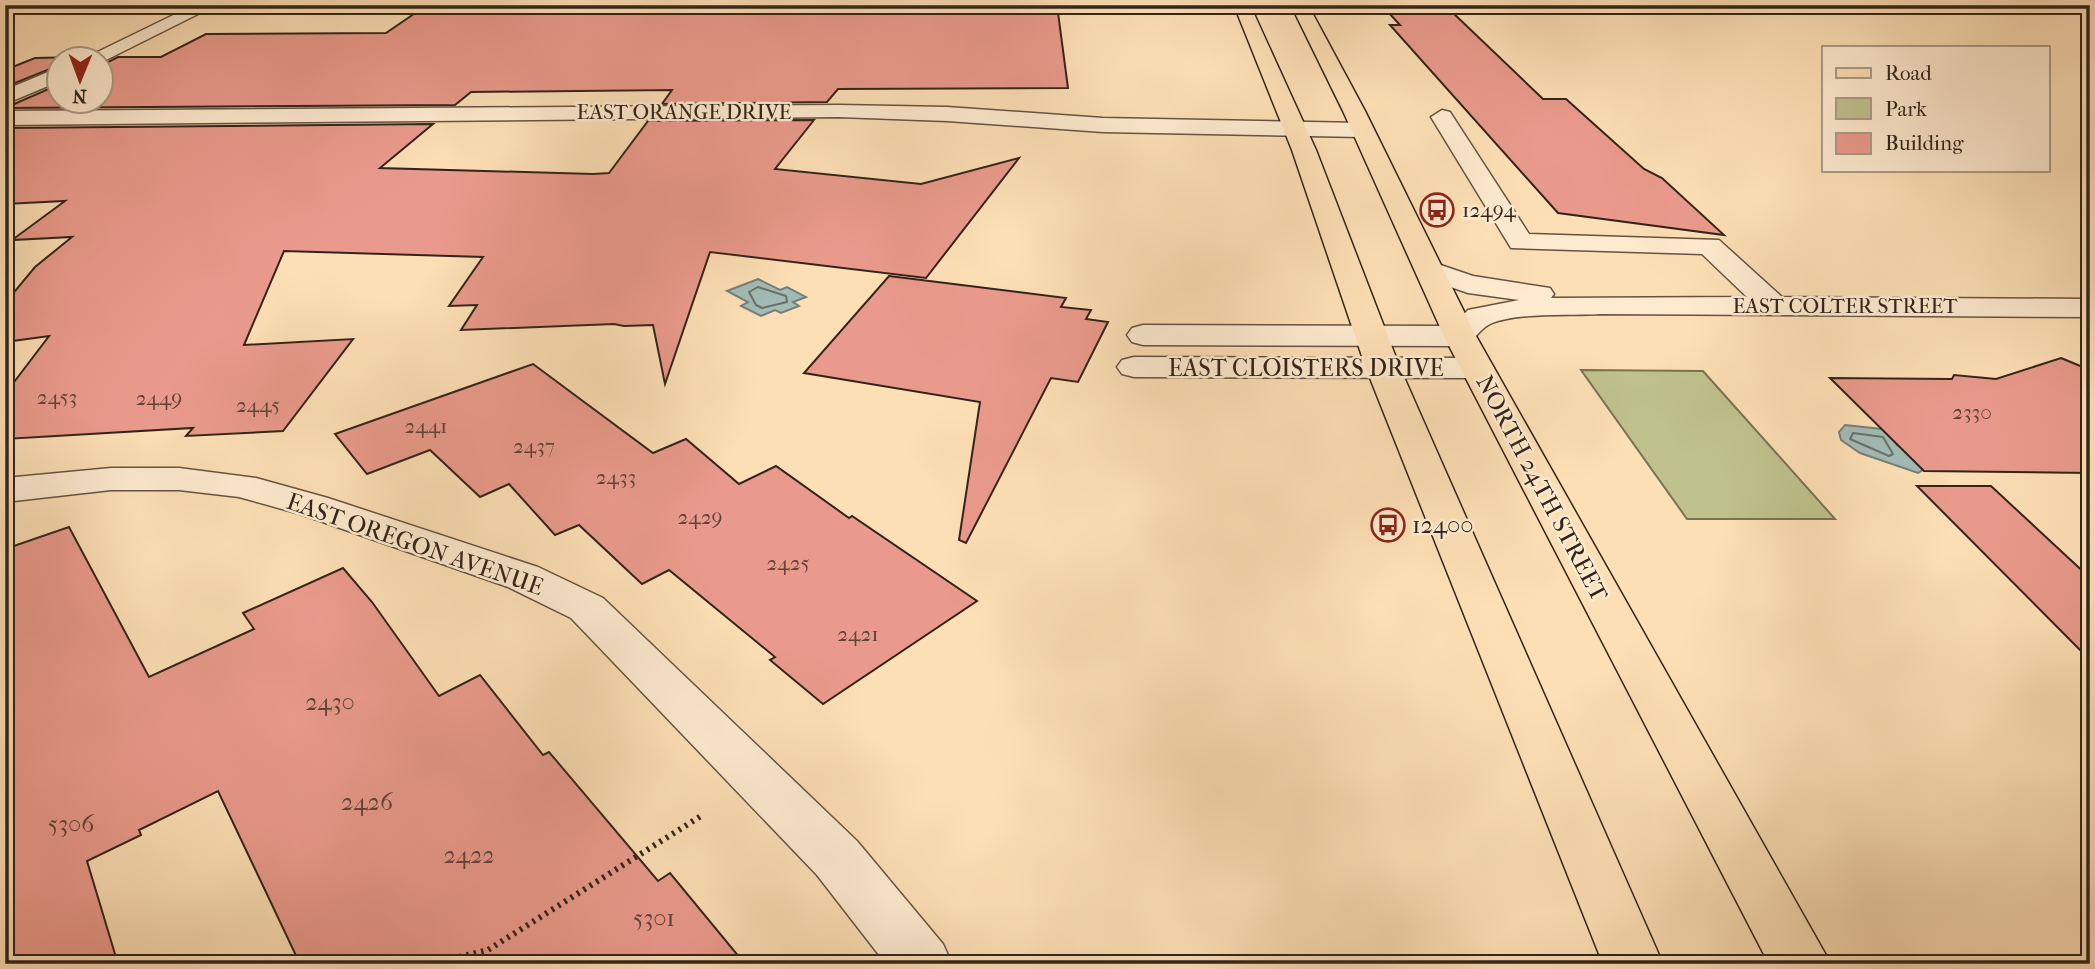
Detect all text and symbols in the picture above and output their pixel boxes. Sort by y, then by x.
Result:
north arrow [46,46,116,116]
legend [1822,46,2050,172]
text: Road [1885,61,1932,85]
text: N [72,85,87,107]
text: Park [1885,97,1927,121]
street label: EAST ORANGE DRIVE [577,100,792,124]
text: Building [1885,131,1964,155]
bus stop icon: 12494 [1418,191,1456,229]
place label: 12494 [1462,198,1517,222]
street label: EAST COLTER STREET [1733,294,1958,318]
street label: EAST CLOISTERS DRIVE [1168,354,1444,382]
street label: NORTH 24TH STREET [1471,370,1614,606]
house number: 2453 [37,385,77,409]
house number: 2449 [136,386,182,410]
house number: 2445 [236,393,280,417]
house number: 2330 [1952,400,1992,424]
house number: 2441 [404,414,448,438]
house number: 2437 [513,434,555,458]
house number: 2433 [596,465,636,489]
street label: EAST OREGON AVENUE [283,487,547,601]
house number: 2429 [677,505,723,529]
bus stop icon: 12400 [1369,506,1407,544]
place label: 12400 [1412,511,1474,539]
house number: 2425 [766,551,810,575]
house number: 2421 [837,622,879,646]
house number: 2430 [305,688,355,716]
house number: 2426 [341,788,394,816]
house number: 5306 [48,810,95,838]
house number: 2422 [443,841,495,869]
house number: 5301 [633,904,675,932]

